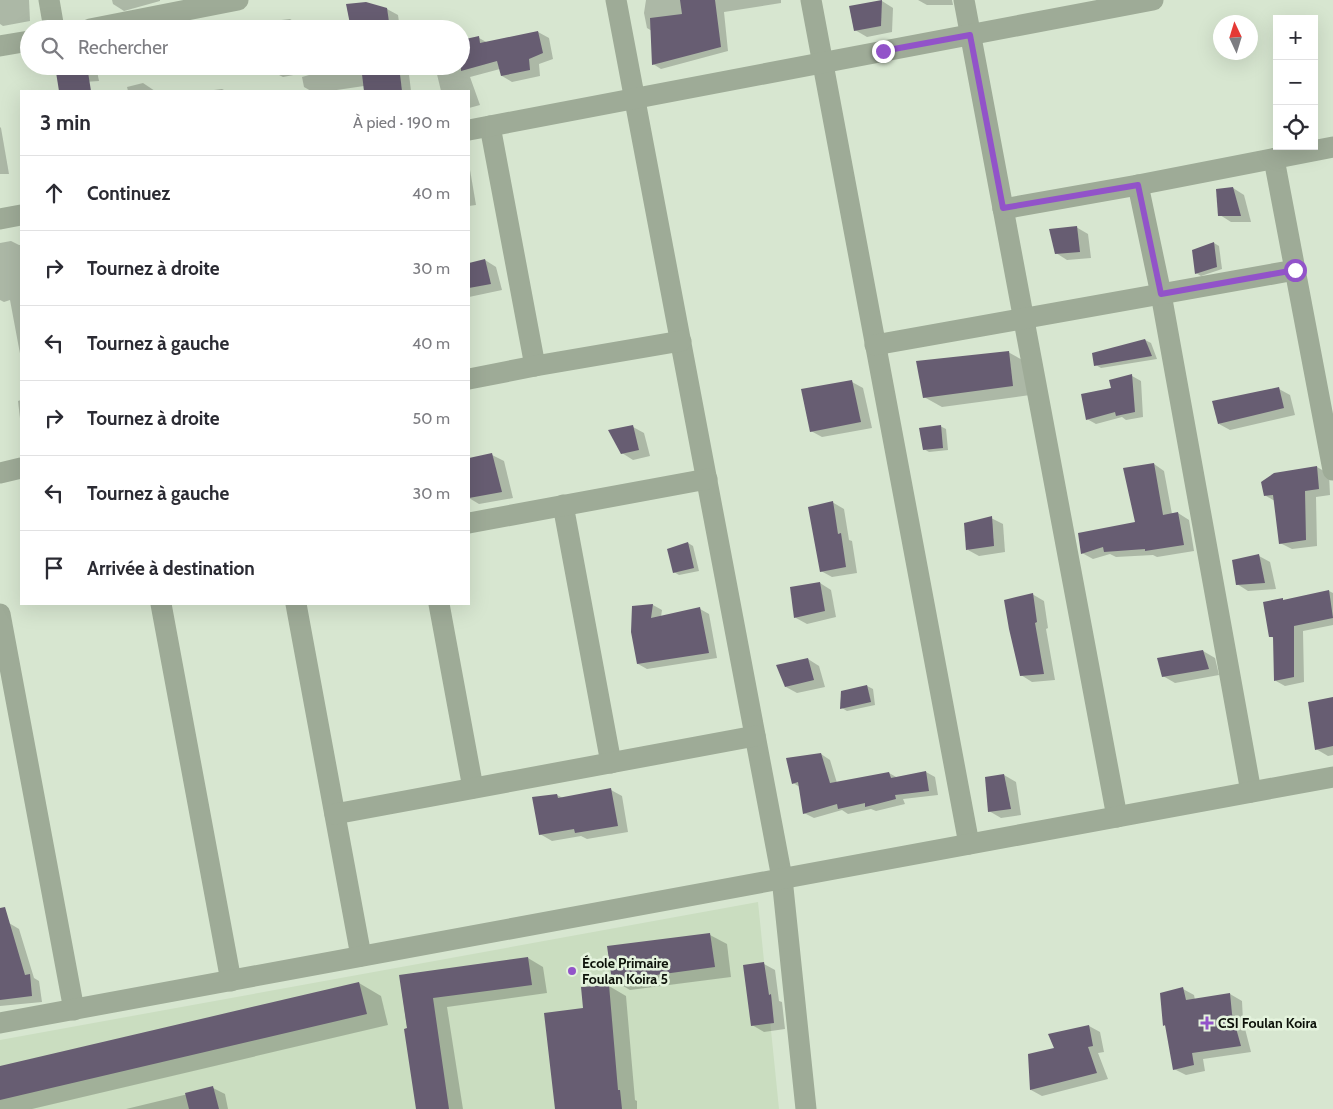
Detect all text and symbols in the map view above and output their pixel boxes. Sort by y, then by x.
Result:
north arrow [1213,15,1258,60]
map controls [1273,15,1318,150]
button: + [1273,15,1318,60]
search box [20,20,470,75]
icon: search [38,34,66,62]
text: Rechercher [78,36,168,59]
route end [872,40,895,63]
button: − [1273,60,1318,105]
button: locate [1273,105,1318,150]
text: 3 min [40,110,91,135]
text: À pied · 190 m [353,113,450,132]
icon: ahead [40,179,68,207]
text: Continuez [87,182,170,205]
text: 40 m [412,184,450,203]
icon: right [40,254,68,282]
text: Tournez à droite [87,257,220,280]
text: 30 m [413,259,450,278]
route start [1284,259,1307,282]
icon: left [40,329,68,357]
text: Tournez à gauche [87,332,229,355]
text: 40 m [412,334,450,353]
icon: right [40,404,68,432]
text: Tournez à droite [87,407,220,430]
text: 50 m [413,409,450,428]
icon: left [40,479,68,507]
text: Tournez à gauche [87,482,229,505]
text: 30 m [413,484,450,503]
icon: arrive [40,554,68,582]
text: Arrivée à destination [87,557,255,580]
place label: École Primaire Foulan Koira 5 [582,954,669,988]
marker: École Primaire Foulan Koira 5 [566,965,578,977]
place label: CSI Foulan Koira [1218,1014,1317,1032]
marker: CSI Foulan Koira [1200,1016,1214,1030]

